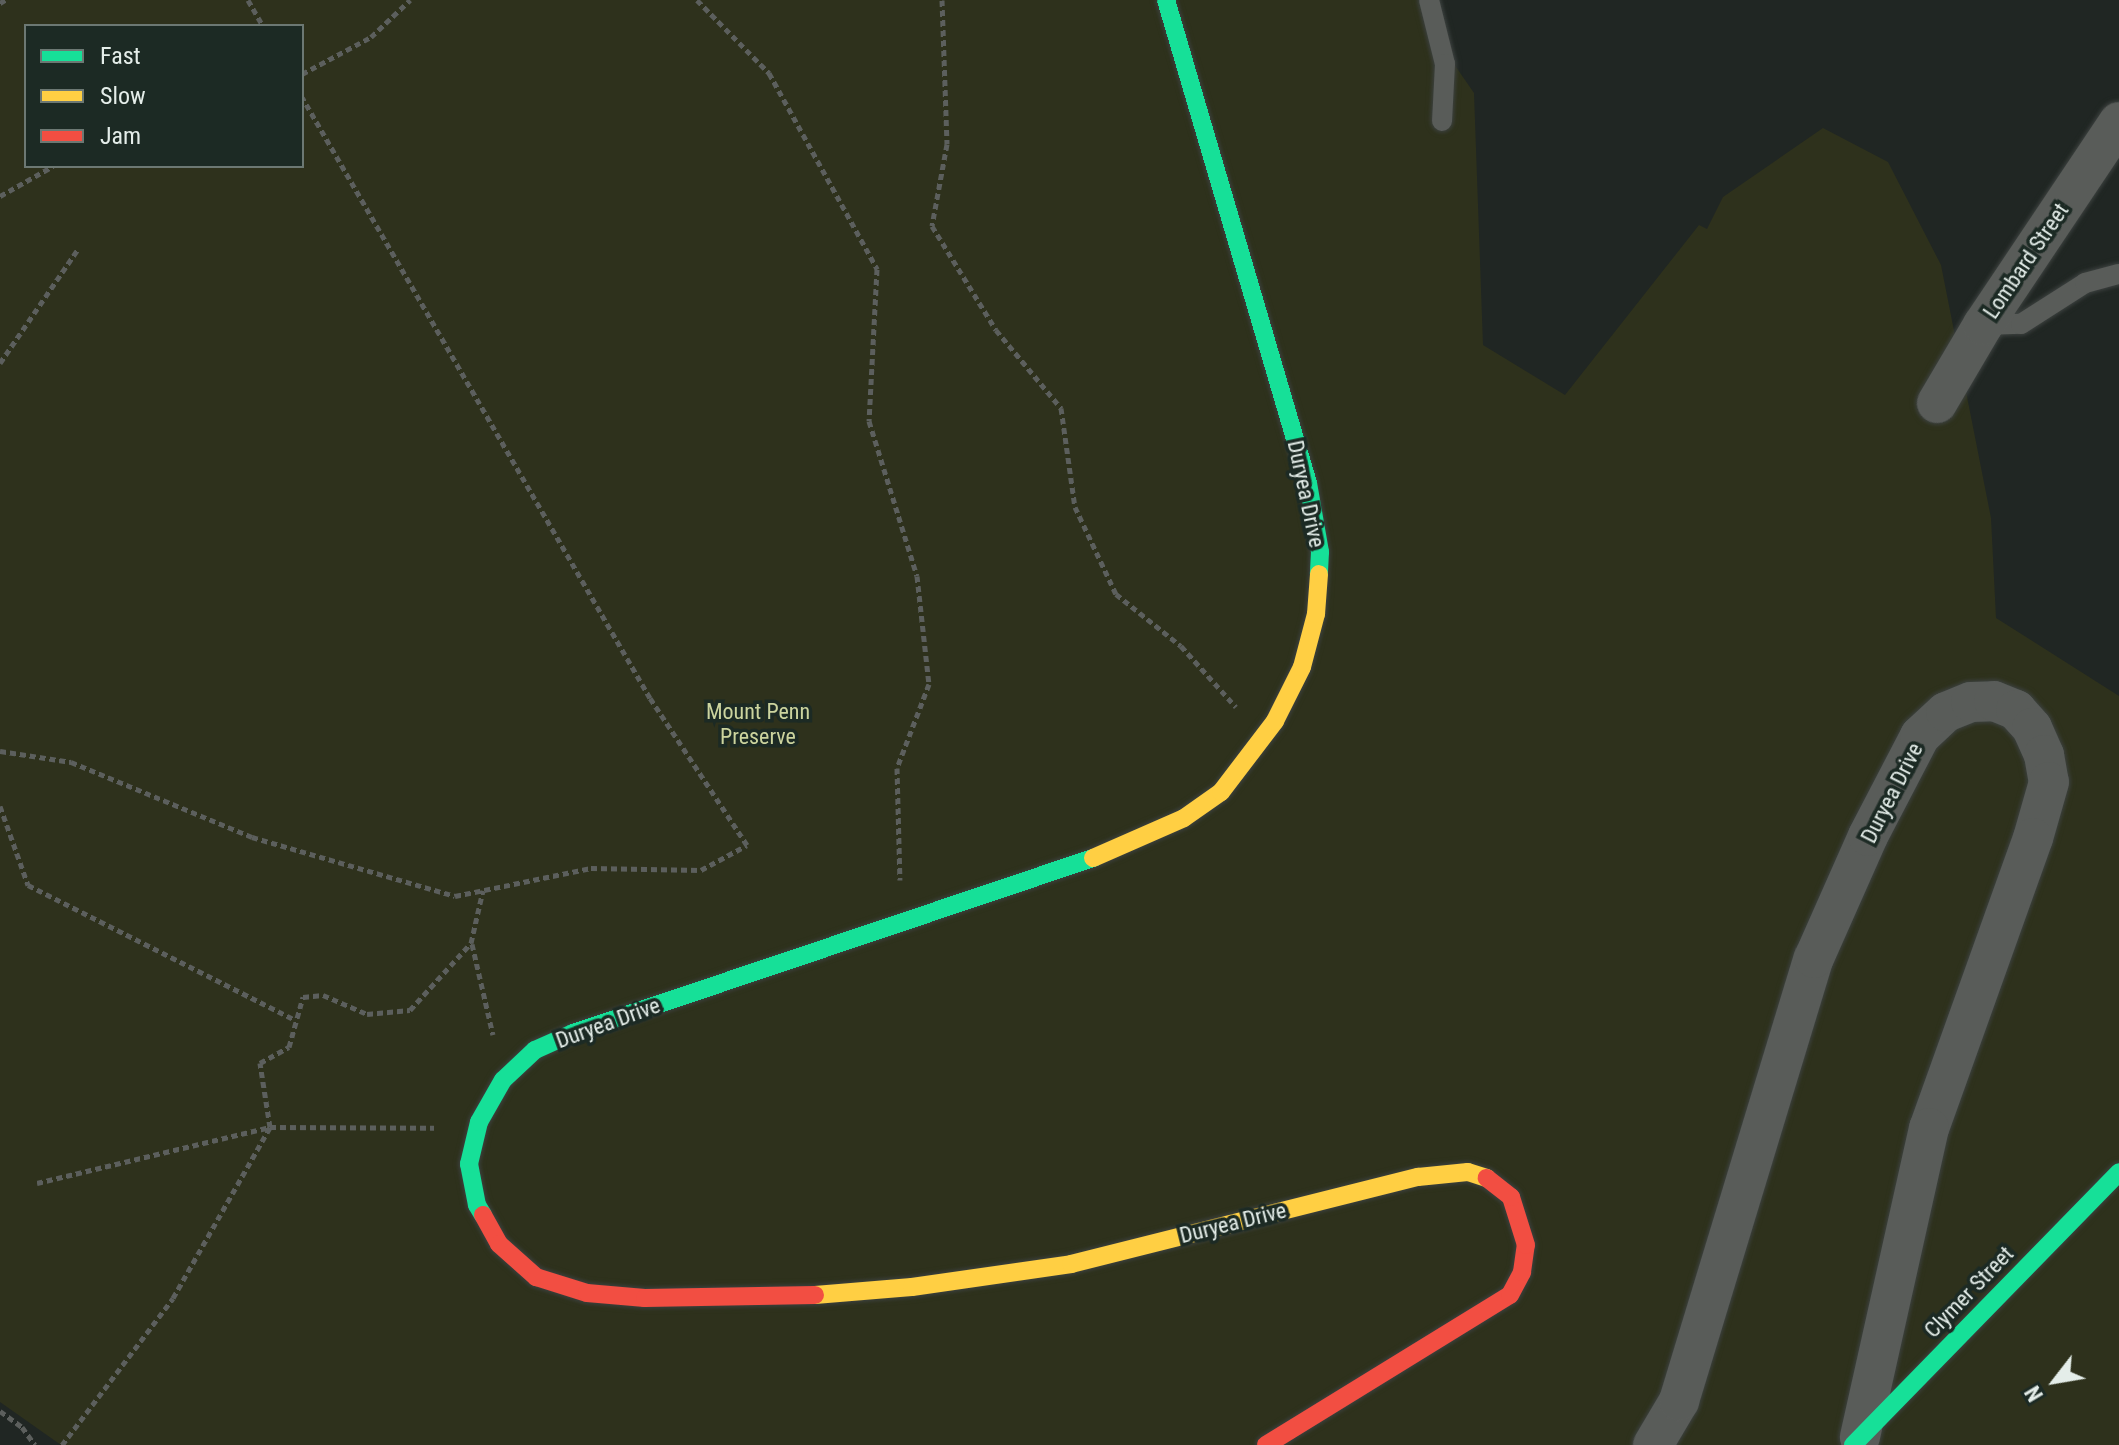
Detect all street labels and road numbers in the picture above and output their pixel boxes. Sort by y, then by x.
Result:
street label: Lombard Street [1978,198,2074,324]
street label: Duryea Drive [1282,438,1330,550]
street label: Duryea Drive [1856,738,1928,848]
street label: Duryea Drive [552,992,664,1054]
street label: Duryea Drive [1177,1197,1289,1249]
street label: Clymer Street [1919,1241,2019,1343]

